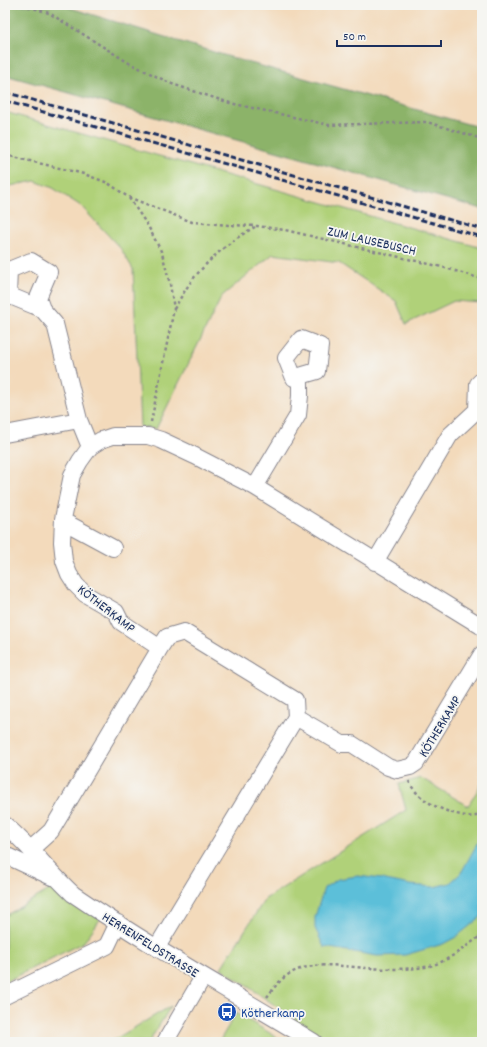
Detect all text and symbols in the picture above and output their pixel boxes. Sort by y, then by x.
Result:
scale bar [337,22,441,48]
text: 50 m [343,29,366,46]
street label: ZUM LAUSEBUSCH [325,222,418,262]
street label: KÖTHERKAMP [73,581,139,639]
street label: KÖTHERKAMP [414,692,467,762]
street label: HERRENFELDSTRASSE [98,908,203,984]
bus stop icon: Kötherkamp [216,1001,238,1023]
place label: Kötherkamp [241,1004,305,1024]

